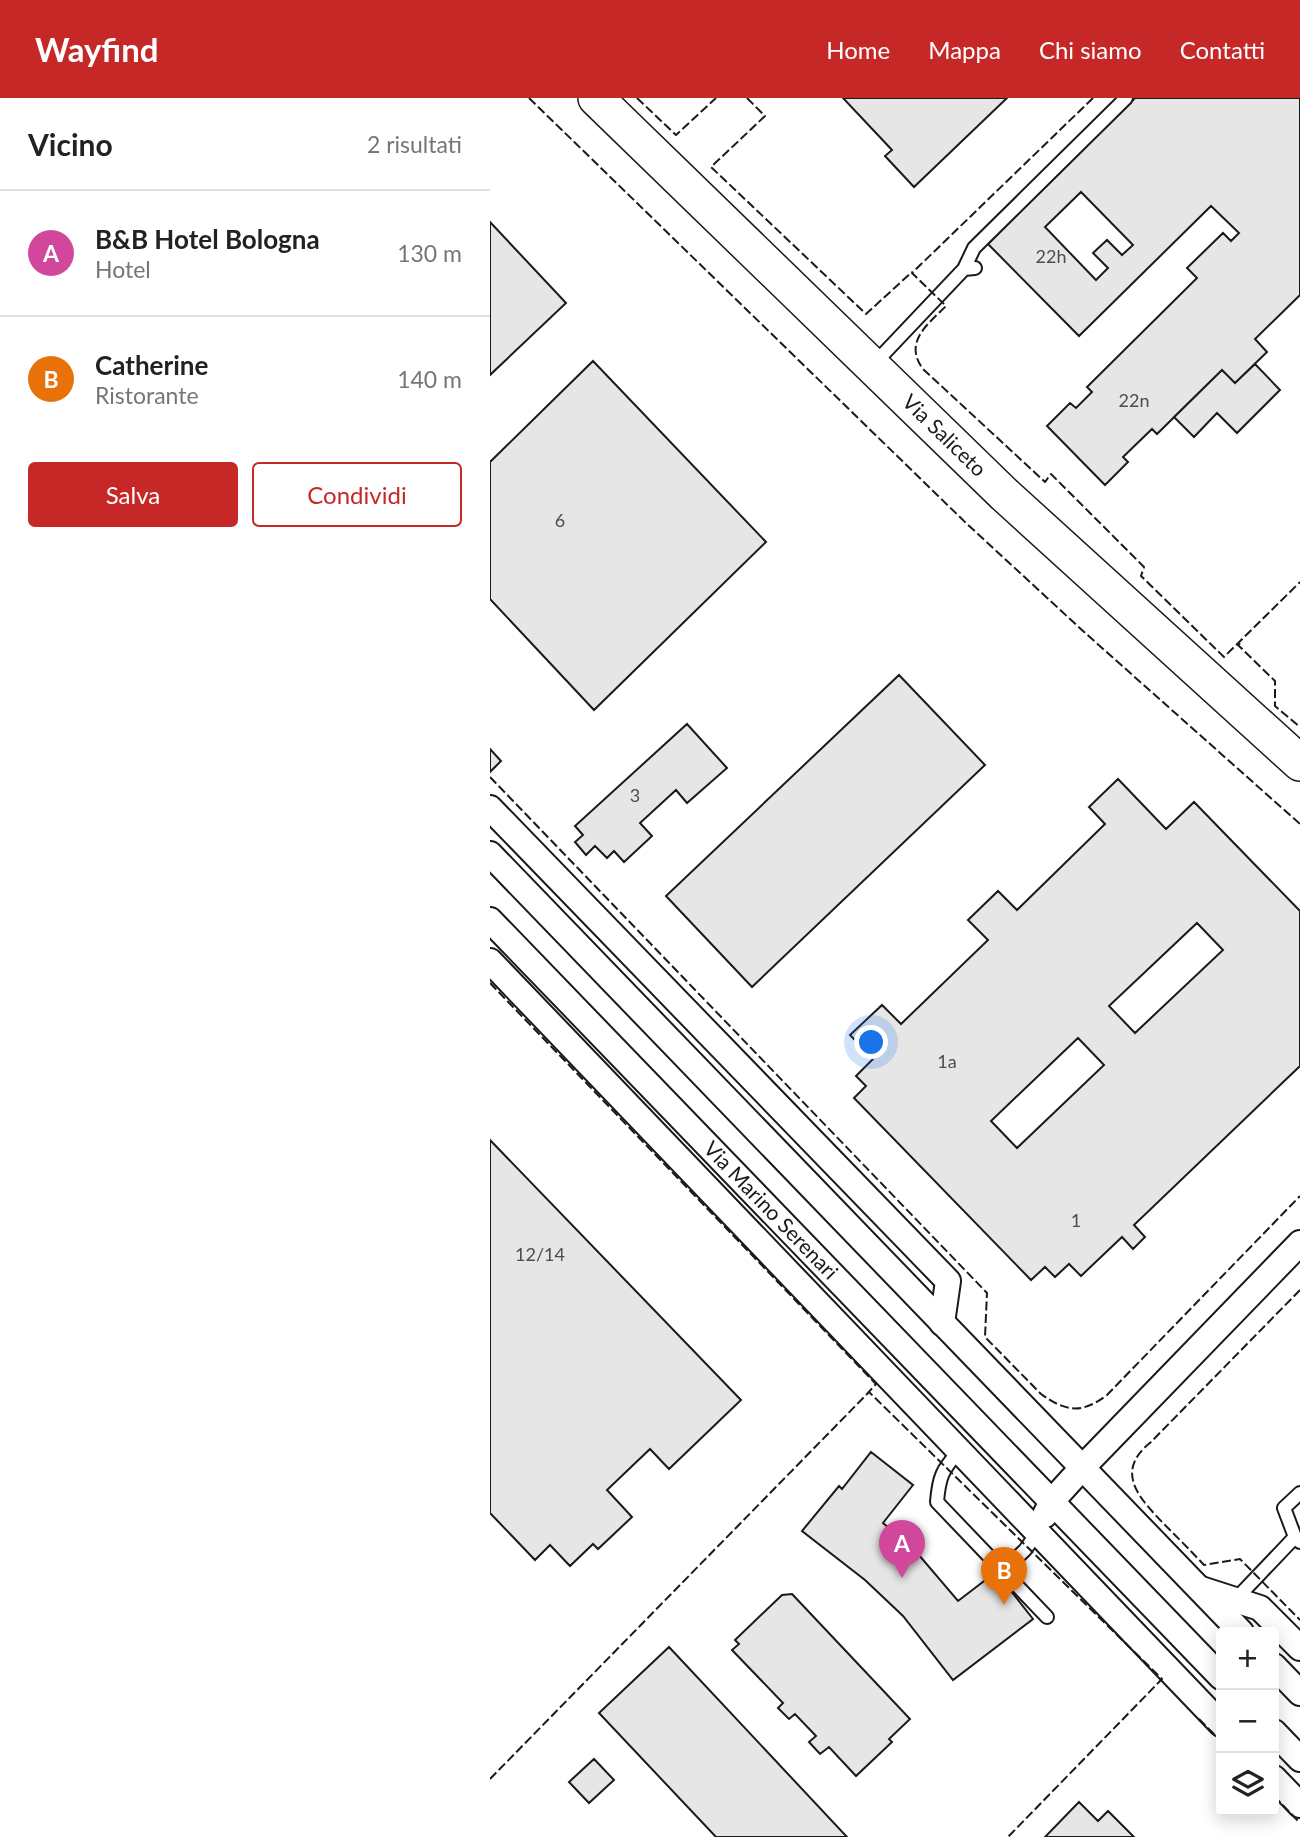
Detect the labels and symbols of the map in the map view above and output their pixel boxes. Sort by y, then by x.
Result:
house number: 22h [1036,245,1066,267]
street label: Via Saliceto [898,388,992,481]
house number: 22n [1119,389,1149,411]
house number: 6 [555,509,565,531]
house number: 3 [630,784,640,806]
your location [854,1025,888,1059]
house number: 1a [937,1050,957,1072]
street label: Via Marino Serenari [699,1135,844,1284]
house number: 1 [1071,1209,1081,1231]
house number: 12/14 [515,1243,565,1265]
pin: A [879,1520,925,1578]
pin: B [981,1547,1027,1605]

